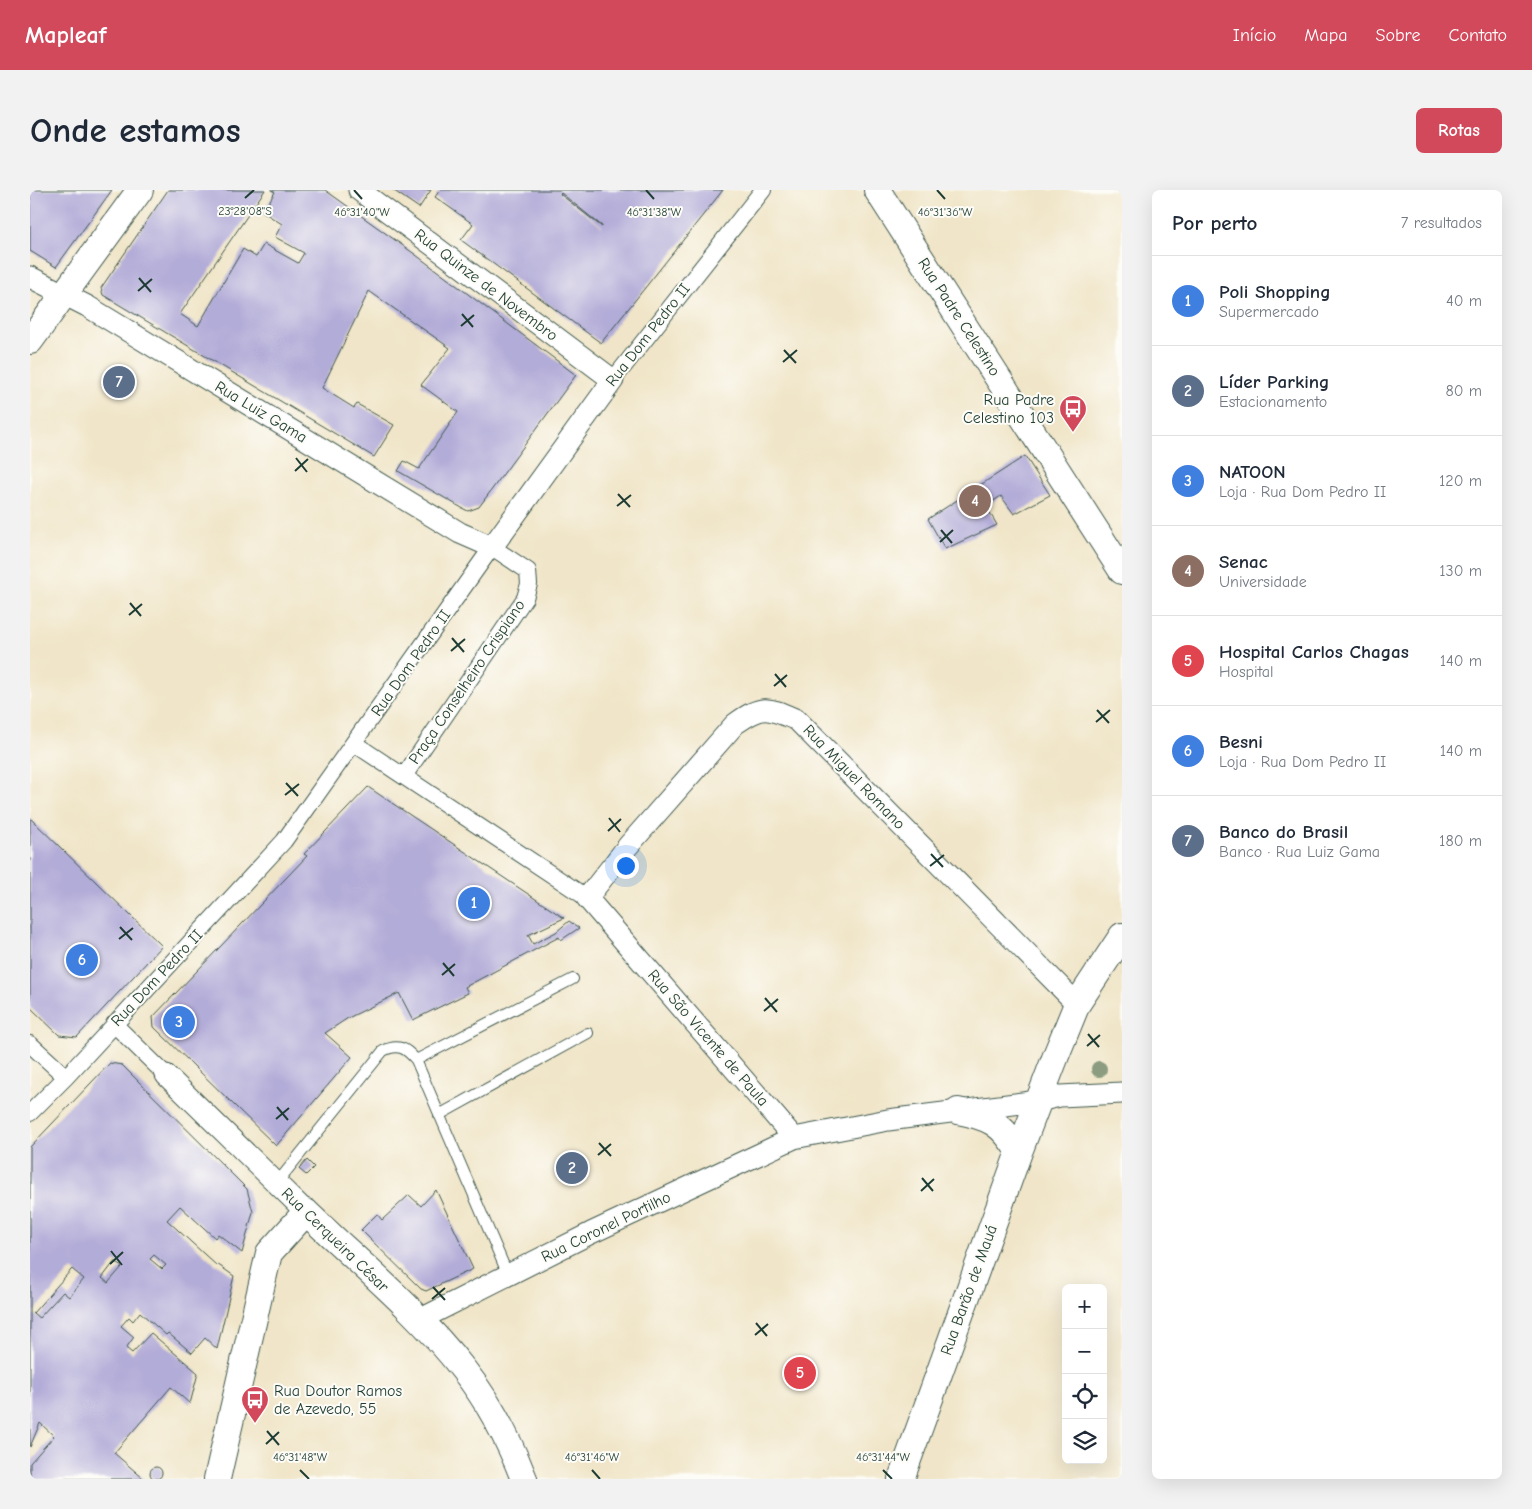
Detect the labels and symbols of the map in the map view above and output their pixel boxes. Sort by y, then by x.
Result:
text: 23°28'08"S [218,204,272,218]
text: 46°31'40"W [334,205,390,219]
text: 46°31'38"W [627,205,682,219]
text: 46°31'36"W [918,205,973,219]
street label: Rua Quinze de Novembro [411,225,561,345]
street label: Rua Padre Celestino [914,255,1004,379]
street label: Rua Dom Pedro II [602,280,694,390]
pin: 7 [103,363,135,401]
street label: Rua Luiz Gama [212,377,310,447]
place label: Rua Padre Celestino 103 [963,391,1054,427]
bus stop icon: Rua Padre Celestino 103 [1058,394,1088,433]
pin: 4 [959,482,991,520]
street label: Praça Conselheiro Crispiano [405,596,529,768]
street label: Rua Dom Pedro II [368,606,454,720]
street label: Rua Miguel Romano [799,721,909,833]
your location [613,853,639,879]
pin: 1 [458,884,490,922]
street label: Rua Dom Pedro II [108,926,206,1030]
pin: 6 [66,941,98,979]
street label: Rua São Vicente de Paula [644,966,772,1110]
pin: 3 [163,1003,195,1041]
pin: 2 [556,1149,588,1187]
street label: Rua Cerqueira César [278,1184,393,1296]
street label: Rua Coronel Portilho [538,1188,674,1266]
street label: Rua Barão de Mauá [937,1222,1001,1358]
pin: 5 [784,1354,816,1392]
place label: Rua Doutor Ramos de Azevedo, 55 [274,1382,402,1418]
bus stop icon: Rua Doutor Ramos de Azevedo, 55 [240,1385,270,1424]
text: 46°31'48"W [273,1450,328,1464]
text: 46°31'46"W [565,1450,620,1464]
text: 46°31'44"W [856,1450,910,1464]

